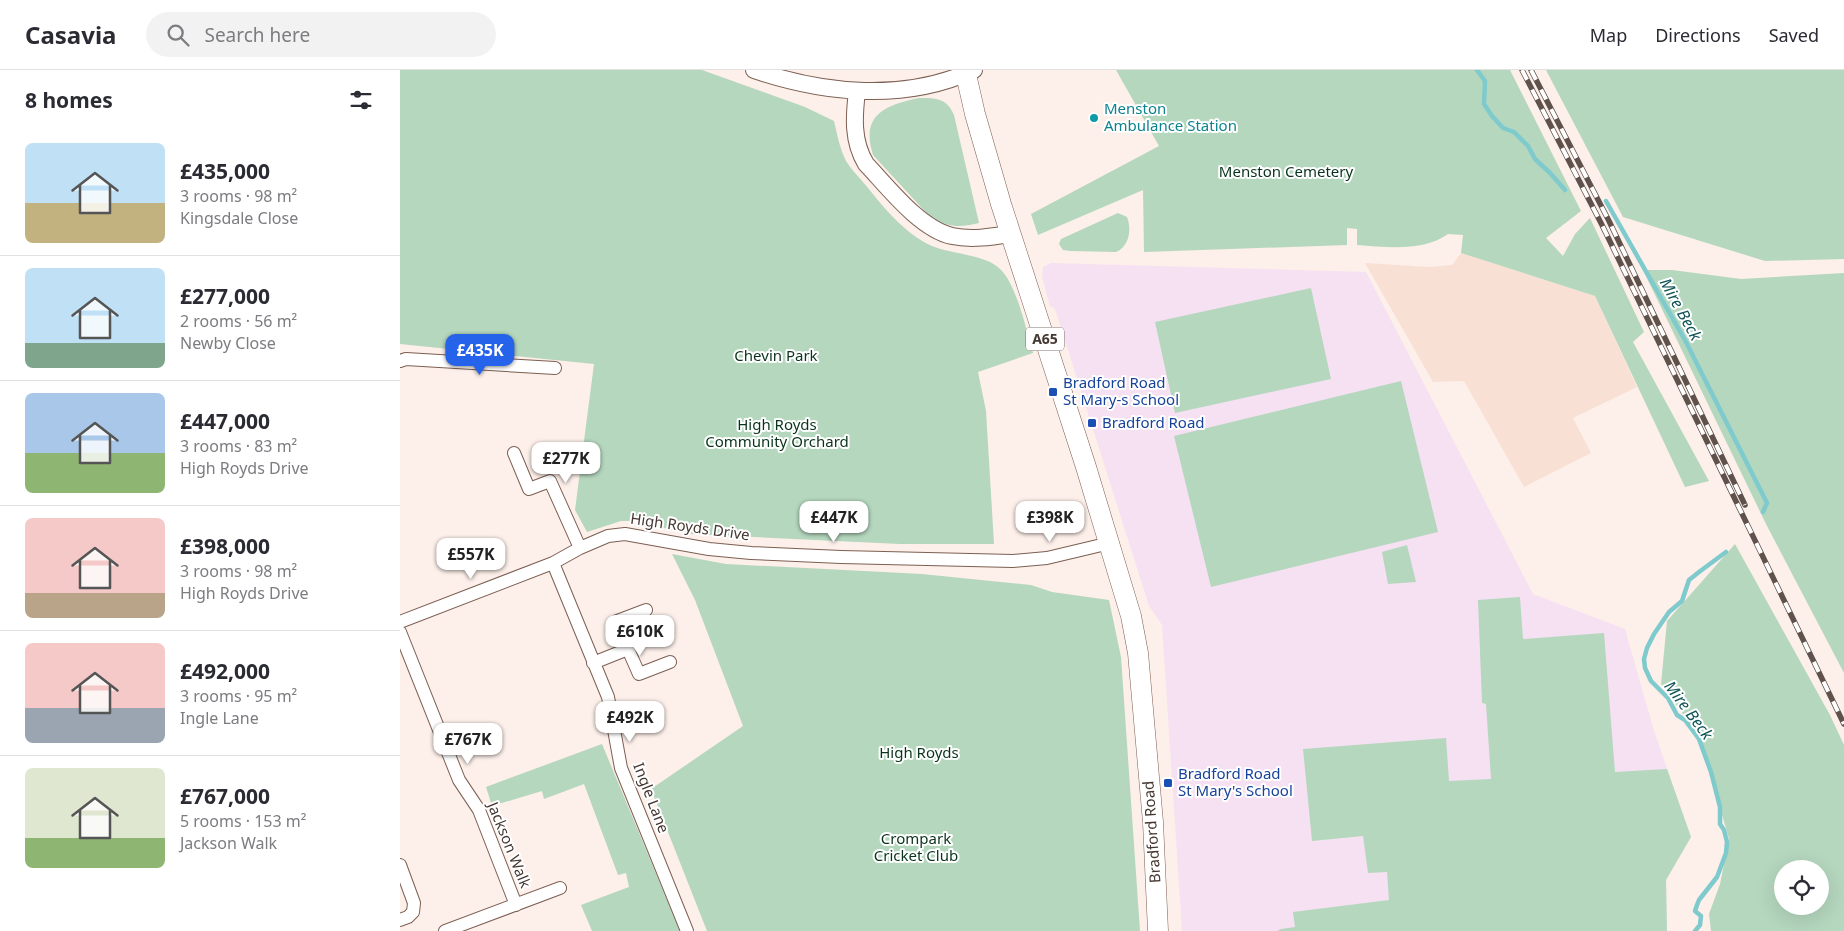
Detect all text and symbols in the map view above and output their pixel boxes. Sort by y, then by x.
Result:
search box [146,12,496,57]
text: Casavia [25,18,116,51]
icon: search [164,21,192,49]
text: Search here [204,22,310,48]
text: Map [1590,23,1627,47]
text: Directions [1655,23,1741,47]
text: Saved [1769,23,1819,47]
text: 8 homes [25,86,113,114]
icon: filters [347,86,375,114]
place label: Menston Ambulance Station [1104,98,1237,135]
marker: Menston Ambulance Station [1088,112,1100,124]
text: £435,000 [180,157,270,185]
park label: Menston Cemetery [1219,161,1354,181]
icon: home [65,163,125,223]
text: 3 rooms · 98 m² [180,185,297,207]
text: Kingsdale Close [180,207,298,229]
water label: Mire Beck [1655,274,1708,345]
text: £277,000 [180,282,270,310]
icon: home [65,288,125,348]
text: 2 rooms · 56 m² [180,310,297,332]
road number: A65 [1026,328,1064,350]
text: Newby Close [180,332,276,354]
pin: £435K [445,334,515,376]
text: £435K [456,339,504,361]
park label: Chevin Park [734,345,818,365]
place label: Bradford Road St Mary-s School [1063,372,1179,409]
marker: Bradford Road St Mary-s School [1047,386,1059,398]
text: £447,000 [180,407,270,435]
place label: Bradford Road [1102,412,1205,432]
icon: home [65,413,125,473]
park label: High Royds Community Orchard [705,414,849,451]
marker: Bradford Road [1086,417,1098,429]
text: 3 rooms · 83 m² [180,435,297,457]
pin: £277K [531,442,601,484]
text: £277K [542,447,590,469]
text: High Royds Drive [180,457,309,479]
pin: £447K [799,500,869,543]
pin: £398K [1015,500,1085,543]
text: £447K [810,506,858,528]
text: £398K [1026,506,1074,528]
street label: High Royds Drive [629,508,751,544]
text: £398,000 [180,532,270,560]
icon: home [65,538,125,598]
pin: £557K [436,538,506,580]
text: £557K [447,543,495,565]
text: 3 rooms · 98 m² [180,560,297,582]
text: High Royds Drive [180,582,309,604]
pin: £610K [605,614,675,657]
text: £610K [616,620,664,642]
text: £492,000 [180,657,270,685]
icon: home [65,663,125,723]
water label: Mire Beck [1660,676,1719,745]
text: 3 rooms · 95 m² [180,685,297,707]
pin: £492K [595,700,665,743]
text: £492K [606,706,654,728]
text: Ingle Lane [180,707,259,729]
pin: £767K [433,722,503,765]
text: £767K [444,728,492,750]
park label: High Royds [879,742,959,762]
street label: Ingle Lane [629,760,674,836]
place label: Bradford Road St Mary's School [1178,763,1293,800]
marker: Bradford Road St Mary's School [1162,777,1174,789]
street label: Bradford Road [1137,780,1165,884]
text: £767,000 [180,782,270,810]
icon: home [65,788,125,848]
street label: Jackson Walk [483,797,536,891]
text: 5 rooms · 153 m² [180,810,306,832]
park label: Crompark Cricket Club [874,828,958,865]
text: Jackson Walk [180,832,277,854]
map controls [1774,860,1829,915]
button: locate [1774,860,1829,915]

